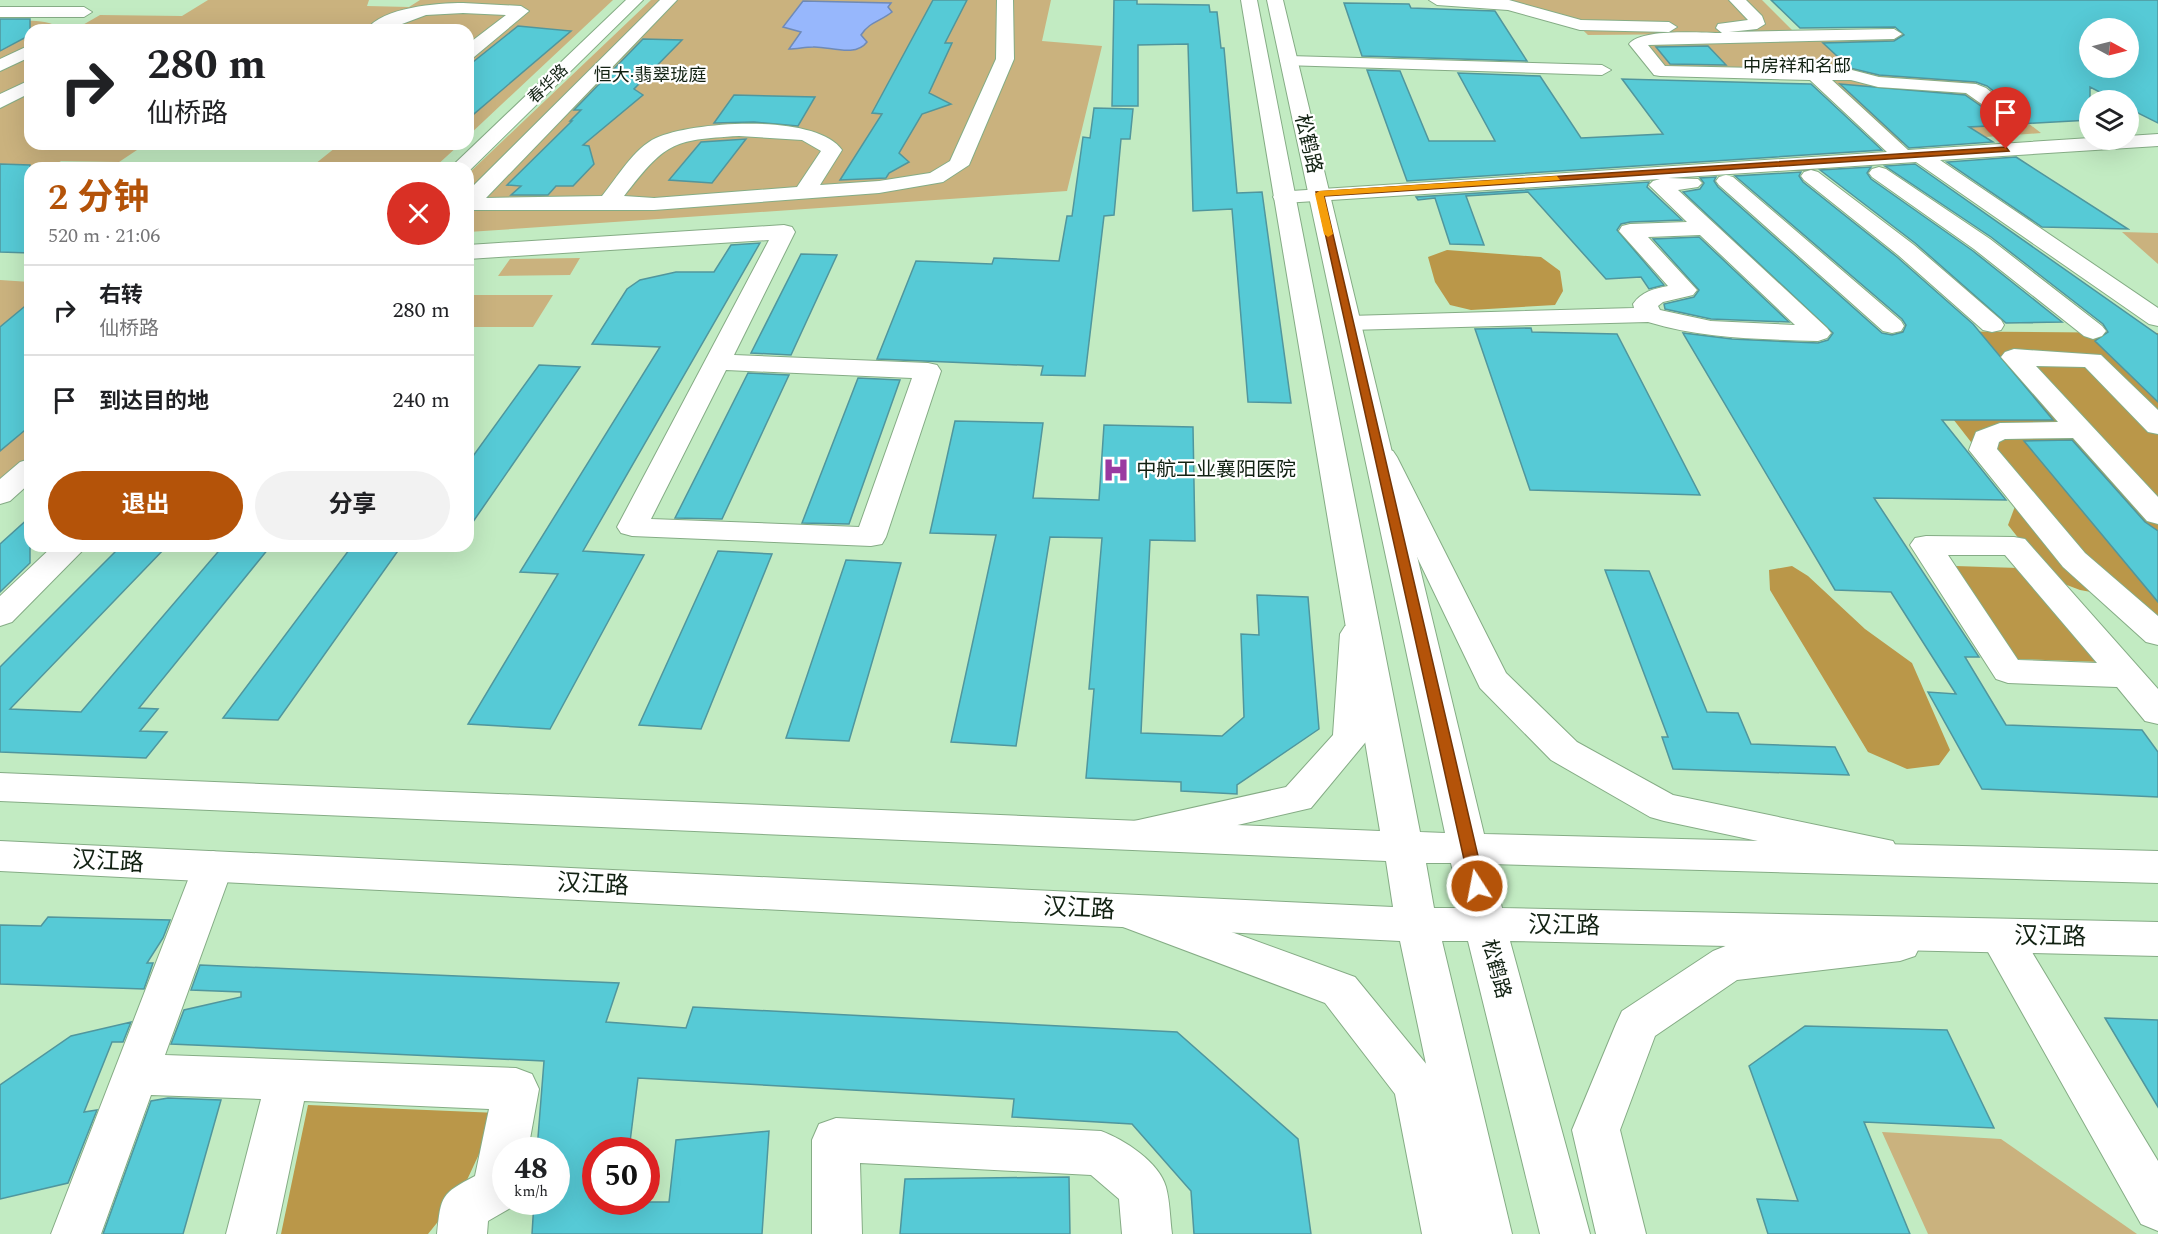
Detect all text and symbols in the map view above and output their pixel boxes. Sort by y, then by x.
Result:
north arrow [2079,18,2139,78]
map controls [2079,18,2139,150]
text: 280 m [147,34,266,97]
icon: right [48,48,126,126]
district label: 中房祥和名邸 [1743,53,1851,80]
street label: 春华路 [522,59,574,109]
district label: 恒大·翡翠珑庭 [594,62,706,89]
pin [1980,87,2031,149]
button: layers [2079,90,2139,150]
text: 仙桥路 [147,93,228,135]
icon: arrive [1989,96,2022,129]
street label: 松鹤路 [1287,111,1329,177]
text: 2 分钟 [48,171,149,226]
button: close [387,182,450,245]
text: 520 m · 21:06 [48,221,160,251]
text: 右转 [99,279,143,312]
icon: right [48,294,81,327]
text: 280 m [393,294,450,327]
text: 仙桥路 [99,314,159,344]
icon: arrive [48,384,81,417]
text: 240 m [393,384,450,417]
text: 到达目的地 [99,385,209,418]
hospital icon: 中航工业襄阳医院 [1101,455,1131,485]
place label: 中航工业襄阳医院 [1136,455,1296,485]
button: 退出 [48,471,243,540]
button: 分享 [255,471,450,540]
street label: 汉江路 [71,842,145,882]
position arrow [1445,854,1509,918]
street label: 汉江路 [556,865,630,905]
street label: 汉江路 [1042,889,1116,929]
street label: 汉江路 [1528,907,1600,945]
street label: 汉江路 [2014,918,2086,956]
street label: 松鹤路 [1474,936,1518,1002]
speed limit sign: 50 [582,1137,660,1215]
text: 48 [514,1146,548,1192]
text: km/h [514,1180,548,1203]

